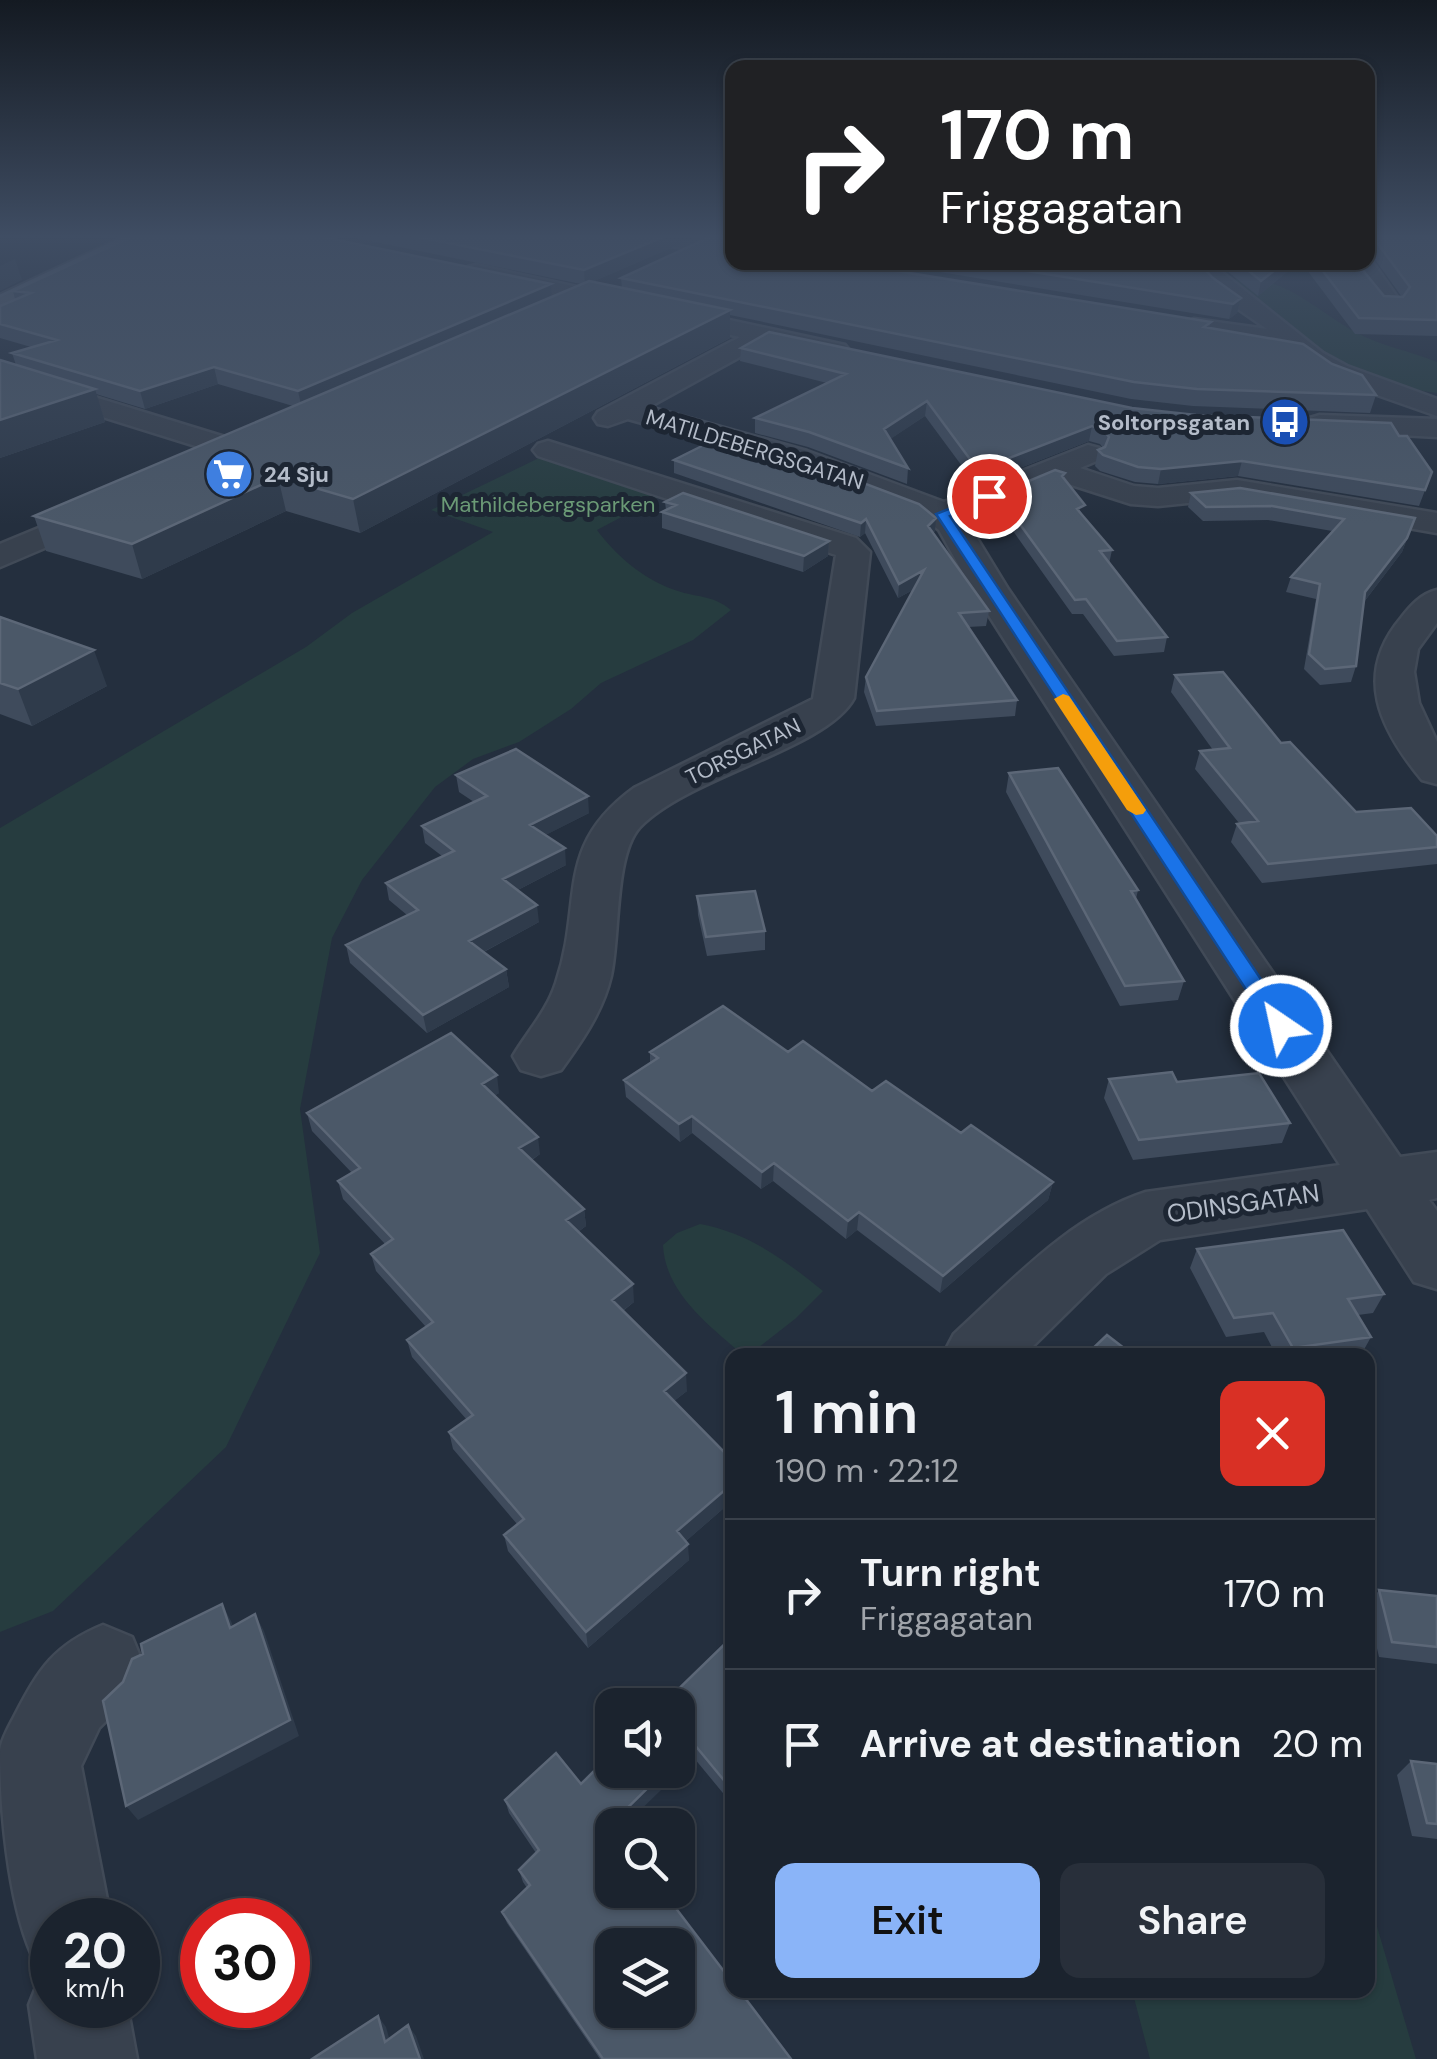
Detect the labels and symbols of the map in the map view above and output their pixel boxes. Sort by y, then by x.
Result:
bus stop icon: Soltorpsgatan [1259,396,1311,448]
street label: MATILDEBERGSGATAN [642,403,867,496]
place label: Soltorpsgatan [1098,408,1250,437]
supermarket icon: 24 Sju [203,448,255,500]
pin [947,454,1032,539]
place label: 24 Sju [264,460,329,489]
park label: Mathildebergsparken [441,490,655,519]
street label: TORSGATAN [681,711,805,792]
position arrow [1229,974,1333,1078]
street label: ODINSGATAN [1165,1176,1321,1231]
speed limit sign: 30 [180,1898,310,2028]

